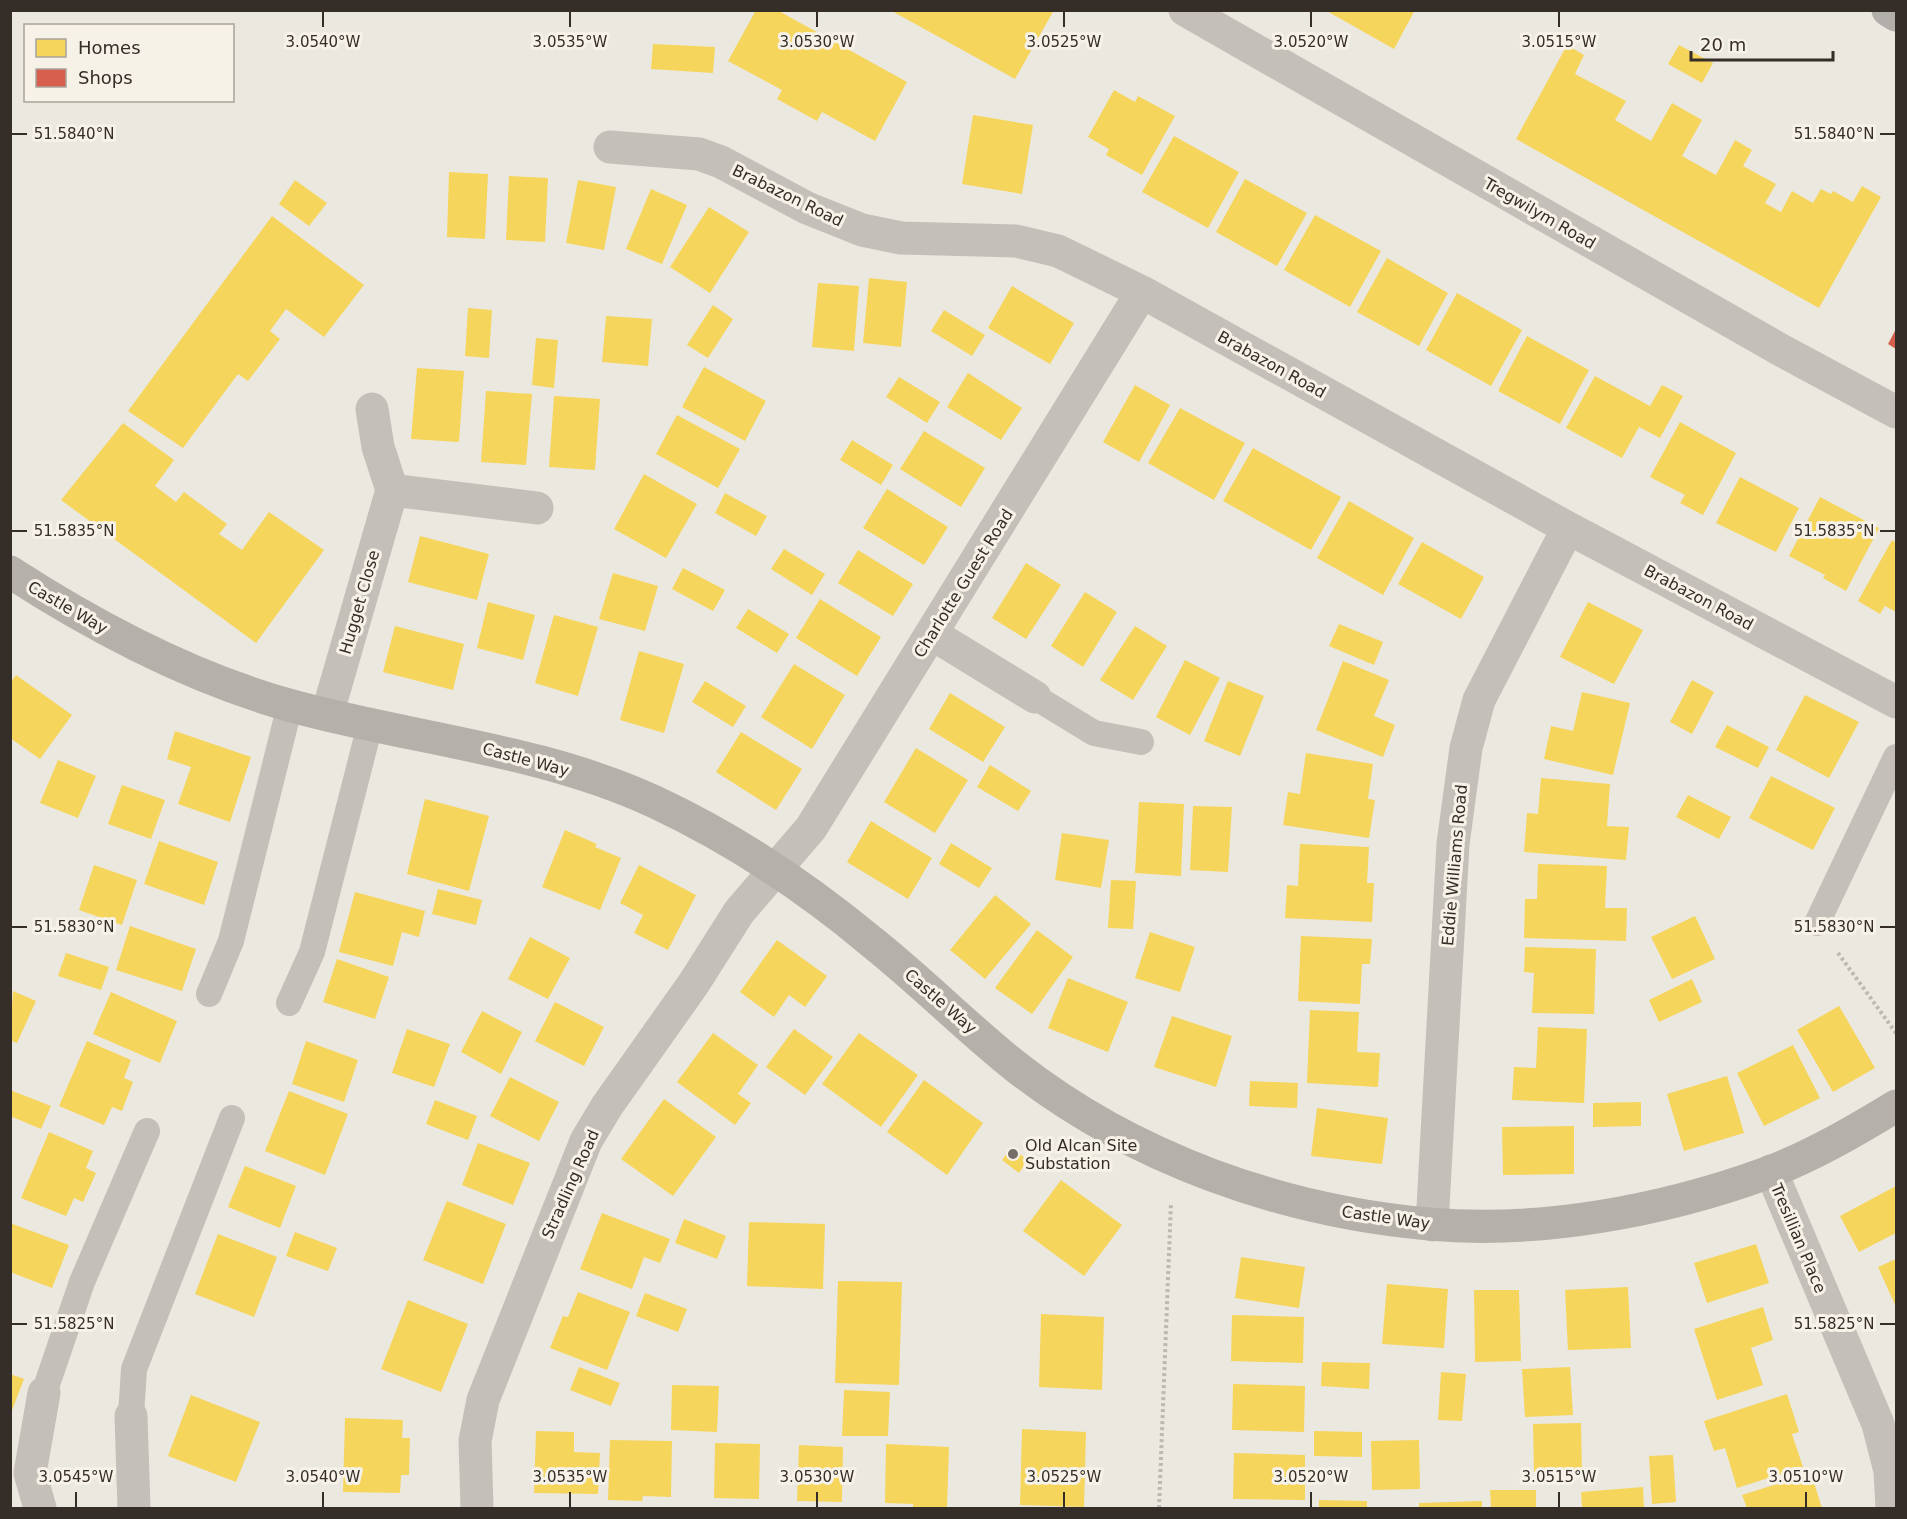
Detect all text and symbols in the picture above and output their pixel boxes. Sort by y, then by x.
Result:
legend [24,24,234,102]
scale bar [1691,24,1834,62]
text: 3.0540°W [286,33,361,51]
text: 3.0535°W [533,33,608,51]
text: 3.0530°W [780,33,855,51]
text: 3.0525°W [1027,33,1102,51]
text: 3.0520°W [1274,33,1349,51]
text: 3.0515°W [1522,33,1597,51]
text: 20 m [1700,34,1746,55]
text: Homes [78,37,141,58]
text: Shops [78,67,133,88]
text: 51.5840°N [34,125,114,143]
text: 51.5840°N [1794,125,1874,143]
street label: Brabazon Road [729,160,846,230]
street label: Tregwilym Road [1480,173,1599,253]
street label: Brabazon Road [1214,327,1329,402]
street label: Charlotte Guest Road [910,505,1017,661]
text: 51.5835°N [34,522,114,540]
text: 51.5835°N [1794,522,1874,540]
street label: Hugget Close [336,548,383,656]
street label: Brabazon Road [1641,561,1757,634]
street label: Castle Way [24,577,111,638]
street label: Castle Way [480,739,571,780]
street label: Eddie Williams Road [1438,784,1471,947]
text: 51.5830°N [34,918,114,936]
text: 51.5830°N [1794,918,1874,936]
street label: Castle Way [901,965,981,1038]
street label: Stradling Road [538,1127,603,1242]
place label: Old Alcan Site Substation [1025,1136,1137,1173]
marker: Old Alcan Site Substation [1006,1147,1020,1161]
street label: Tresillian Place [1767,1180,1830,1296]
street label: Castle Way [1341,1202,1431,1233]
text: 51.5825°N [34,1315,114,1333]
text: 51.5825°N [1794,1315,1874,1333]
text: 3.0545°W [39,1468,114,1486]
text: 3.0540°W [286,1468,361,1486]
text: 3.0535°W [533,1468,608,1486]
text: 3.0530°W [780,1468,855,1486]
text: 3.0525°W [1027,1468,1102,1486]
text: 3.0520°W [1274,1468,1349,1486]
text: 3.0515°W [1522,1468,1597,1486]
text: 3.0510°W [1769,1468,1844,1486]

